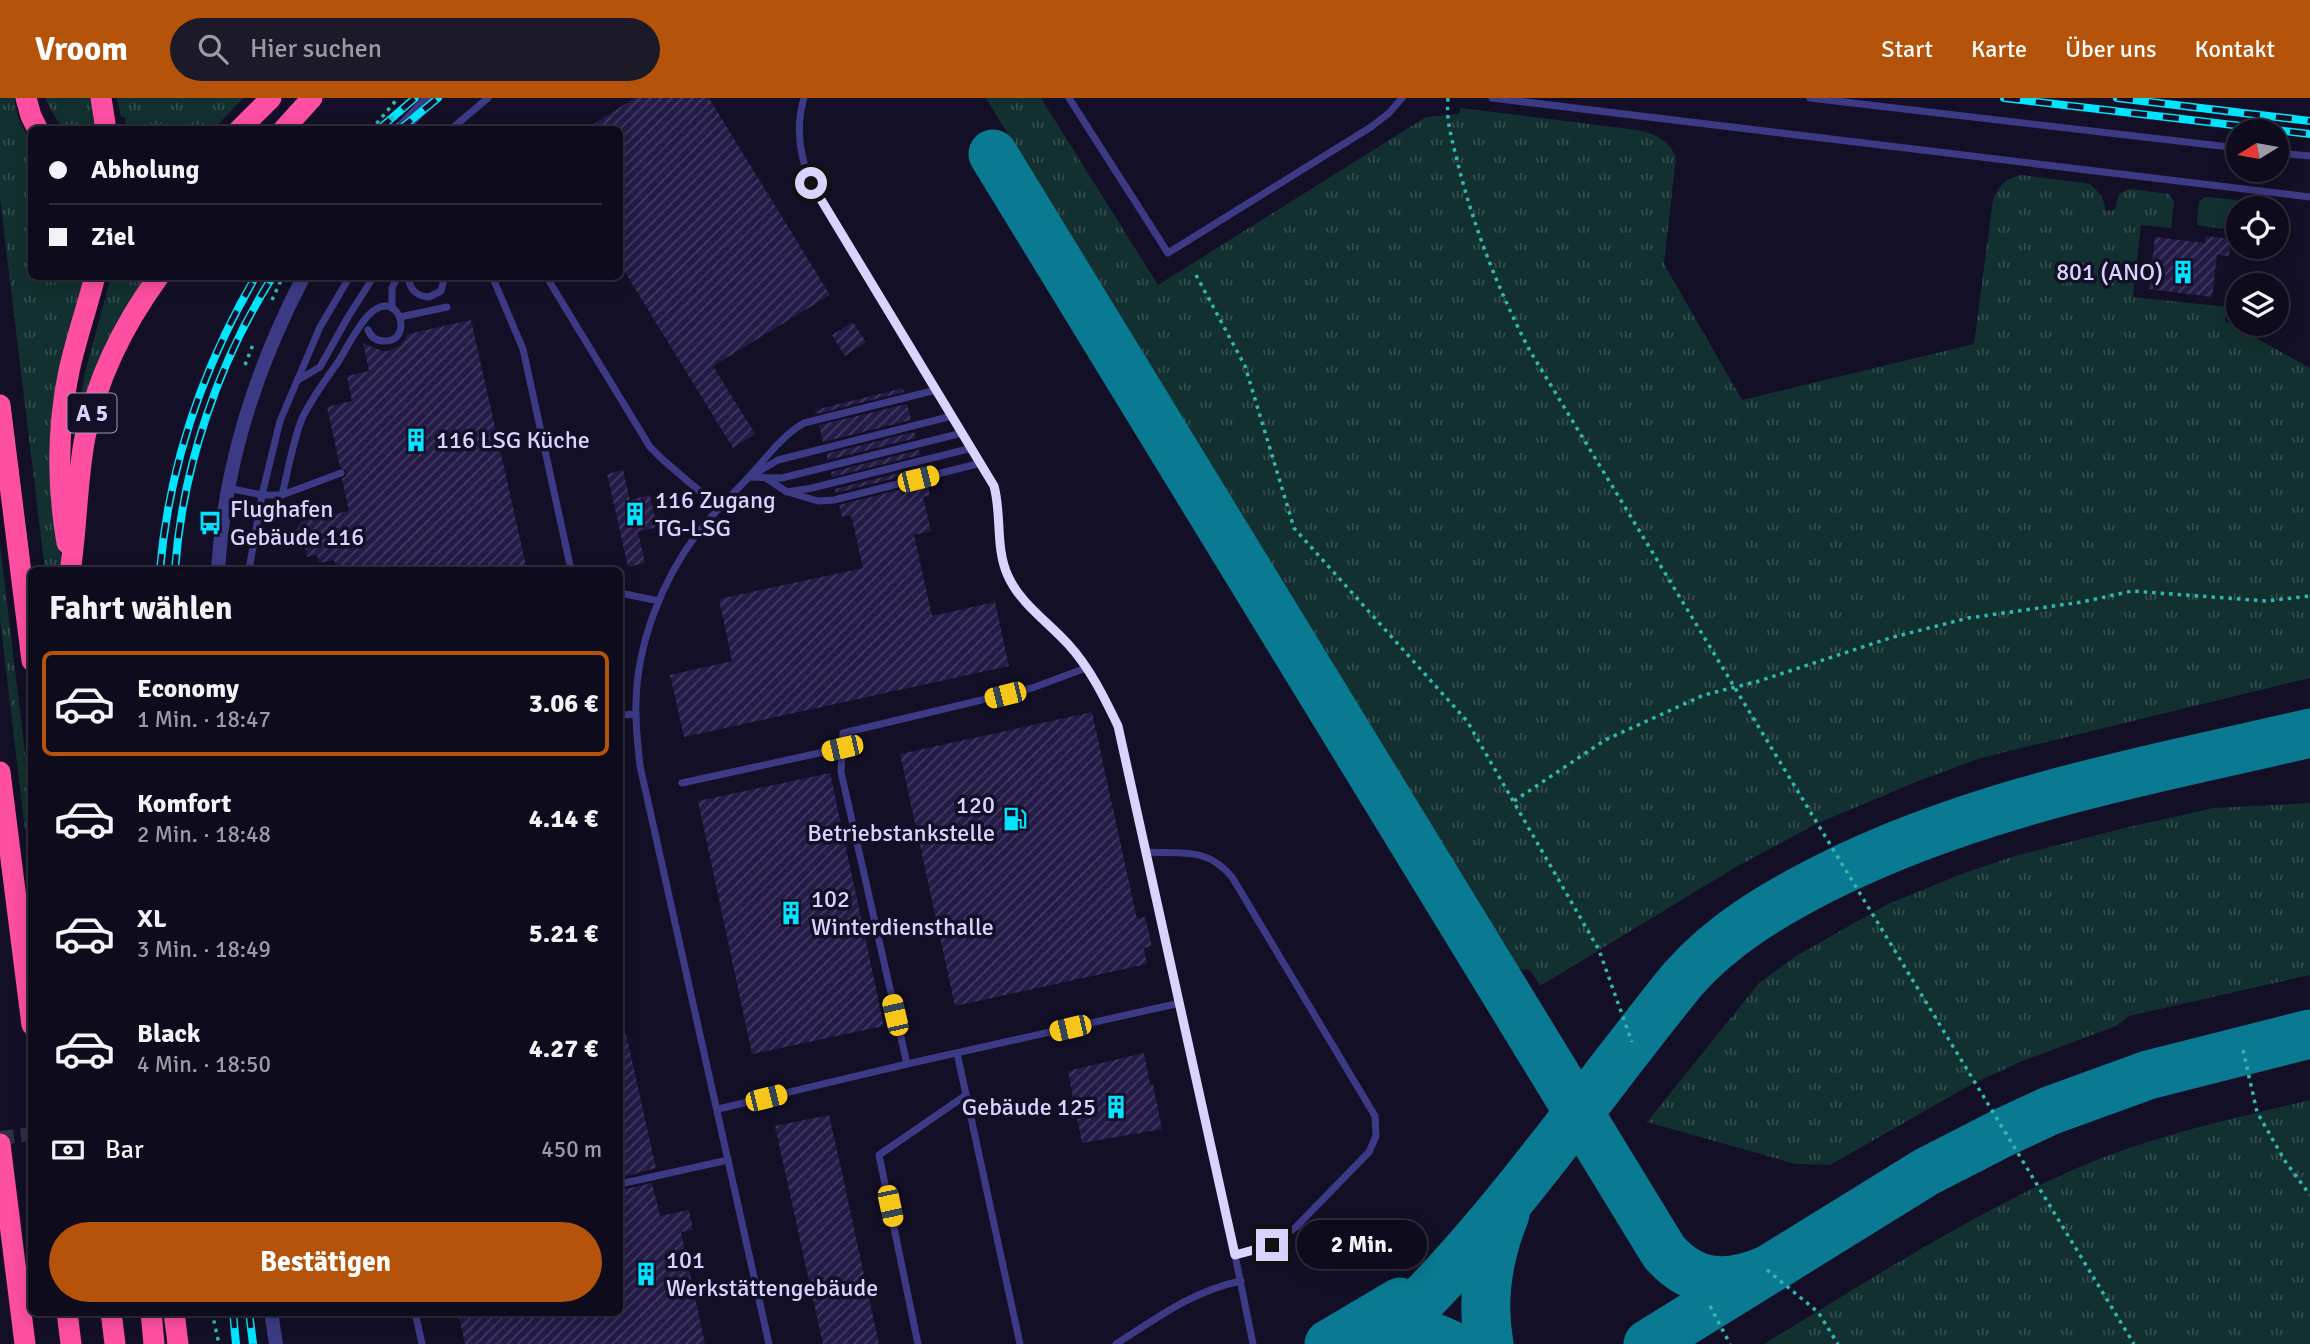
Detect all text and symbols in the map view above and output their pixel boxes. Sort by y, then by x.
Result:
search box [170,18,660,81]
text: Vroom [35,29,128,70]
icon: search [194,30,232,68]
text: Hier suchen [250,33,382,65]
text: Start [1881,34,1933,64]
text: Karte [1971,34,2027,64]
text: Über uns [2065,34,2157,64]
text: Kontakt [2195,34,2275,64]
north arrow [2226,119,2289,182]
map controls [2226,119,2289,336]
text: Abholung [91,154,199,186]
route start [795,167,827,199]
button: locate [2226,196,2289,259]
text: Ziel [91,221,135,253]
place label: 801 (ANO) [2056,257,2163,287]
building icon: 801 (ANO) [2169,258,2197,286]
button: layers [2226,273,2289,336]
road number: A 5 [68,394,116,432]
place label: 116 LSG Küche [436,425,590,455]
building icon: 116 LSG Küche [402,426,430,454]
car [896,464,941,494]
place label: 116 Zugang TG-LSG [655,485,776,543]
place label: Flughafen Gebäude 116 [230,494,364,552]
building icon: 116 Zugang TG-LSG [621,500,649,528]
bus stop icon: Flughafen Gebäude 116 [196,509,224,537]
text: Fahrt wählen [49,589,233,628]
icon: car [53,672,116,735]
text: Economy [137,673,239,705]
car [983,680,1028,710]
text: 3.06 € [529,688,598,720]
text: 1 Min. · 18:47 [137,705,271,734]
car [820,733,865,763]
icon: car [53,787,116,850]
text: Komfort [137,788,231,820]
place label: 120 Betriebstankstelle [807,790,995,848]
text: 4.14 € [529,803,598,835]
fuel station icon: 120 Betriebstankstelle [1001,805,1029,833]
text: 2 Min. · 18:48 [137,820,271,849]
place label: 102 Winterdiensthalle [811,884,994,942]
building icon: 102 Winterdiensthalle [777,899,805,927]
icon: car [53,902,116,965]
text: XL [137,903,167,935]
text: 5.21 € [529,918,598,950]
text: 3 Min. · 18:49 [137,935,271,964]
car [881,992,910,1038]
car [1048,1013,1093,1043]
icon: car [53,1017,116,1080]
text: Black [137,1018,200,1050]
text: 4.27 € [529,1033,598,1065]
text: 4 Min. · 18:50 [137,1050,271,1079]
car [744,1083,789,1113]
place label: Gebäude 125 [962,1092,1096,1122]
building icon: Gebäude 125 [1102,1093,1130,1121]
icon: cash [49,1131,87,1169]
text: Bar [105,1134,143,1166]
text: 450 m [541,1135,602,1164]
car [876,1183,905,1229]
callout: 2 Min. [1296,1220,1426,1270]
button: Bestätigen [49,1222,602,1302]
route end [1256,1229,1288,1261]
text: 2 Min. [1331,1230,1393,1259]
place label: 101 Werkstättengebäude [666,1245,878,1303]
building icon: 101 Werkstättengebäude [632,1260,660,1288]

